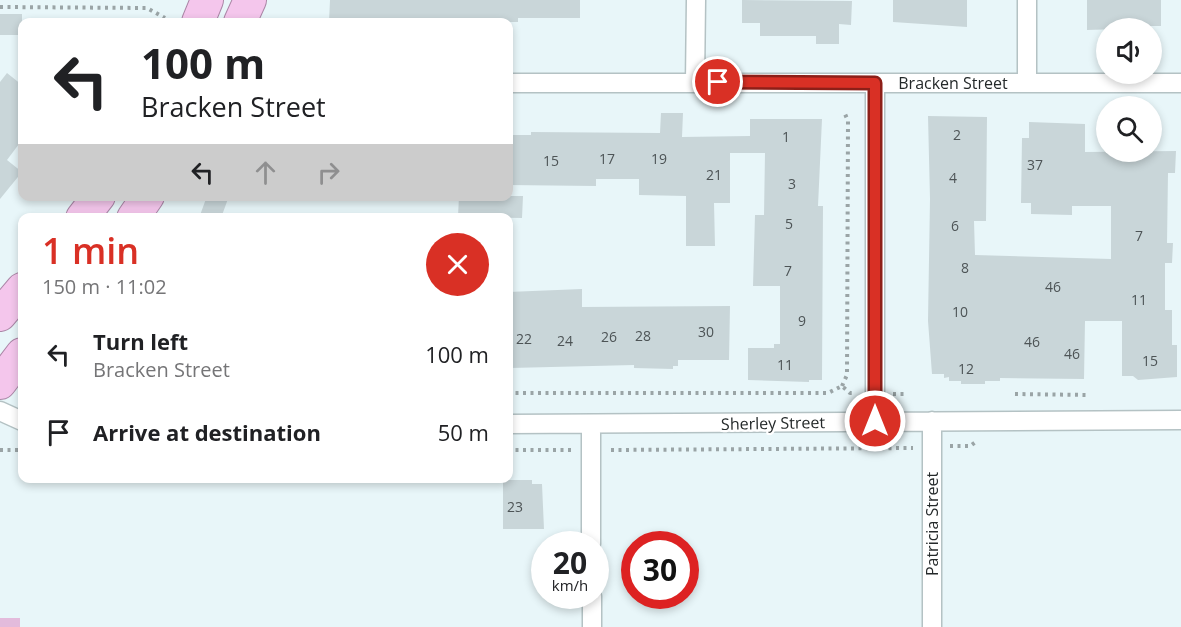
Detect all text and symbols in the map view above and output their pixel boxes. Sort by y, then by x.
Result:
map controls [1096,18,1162,162]
button: sound [1096,18,1162,84]
text: 100 m [141,34,265,91]
icon: left [42,42,120,120]
pin [692,56,743,107]
icon: arrive [701,65,734,98]
street label: Bracken Street [898,72,1008,94]
text: Bracken Street [141,88,326,125]
button: search [1096,96,1162,162]
house number: 2 [953,125,961,144]
house number: 1 [782,127,790,146]
house number: 17 [599,149,615,168]
house number: 19 [651,149,667,168]
house number: 15 [543,151,559,170]
house number: 37 [1027,155,1043,174]
icon: left [186,156,219,189]
icon: ahead [249,156,282,189]
icon: right [312,156,345,189]
house number: 21 [706,165,722,184]
house number: 4 [949,168,957,187]
house number: 3 [788,174,796,193]
house number: 5 [785,214,793,233]
house number: 6 [951,216,959,235]
text: 1 min [42,226,139,275]
house number: 7 [1135,226,1143,245]
button: close [426,233,489,296]
house number: 8 [961,258,969,277]
house number: 7 [784,261,792,280]
text: 150 m · 11:02 [42,273,167,300]
house number: 46 [1045,277,1061,296]
house number: 11 [1131,290,1147,309]
house number: 10 [952,302,968,321]
house number: 9 [798,311,806,330]
house number: 30 [698,322,714,341]
text: Turn left [93,326,188,356]
house number: 28 [635,326,651,345]
house number: 26 [601,327,617,346]
house number: 22 [516,329,532,348]
house number: 24 [557,331,573,350]
house number: 46 [1024,332,1040,351]
icon: left [42,338,75,371]
text: 100 m [425,339,489,369]
house number: 46 [1064,344,1080,363]
house number: 15 [1142,351,1158,370]
house number: 11 [777,355,793,374]
text: Bracken Street [93,356,230,383]
house number: 12 [958,359,974,378]
position arrow [843,389,907,453]
street label: Sherley Street [721,411,825,435]
icon: arrive [42,416,75,449]
text: Arrive at destination [93,417,321,447]
text: 50 m [438,417,489,447]
street label: Patricia Street [921,472,943,576]
house number: 23 [507,497,523,516]
speed limit sign: 30 [621,531,699,609]
text: 20 [553,542,587,583]
text: km/h [552,575,588,595]

